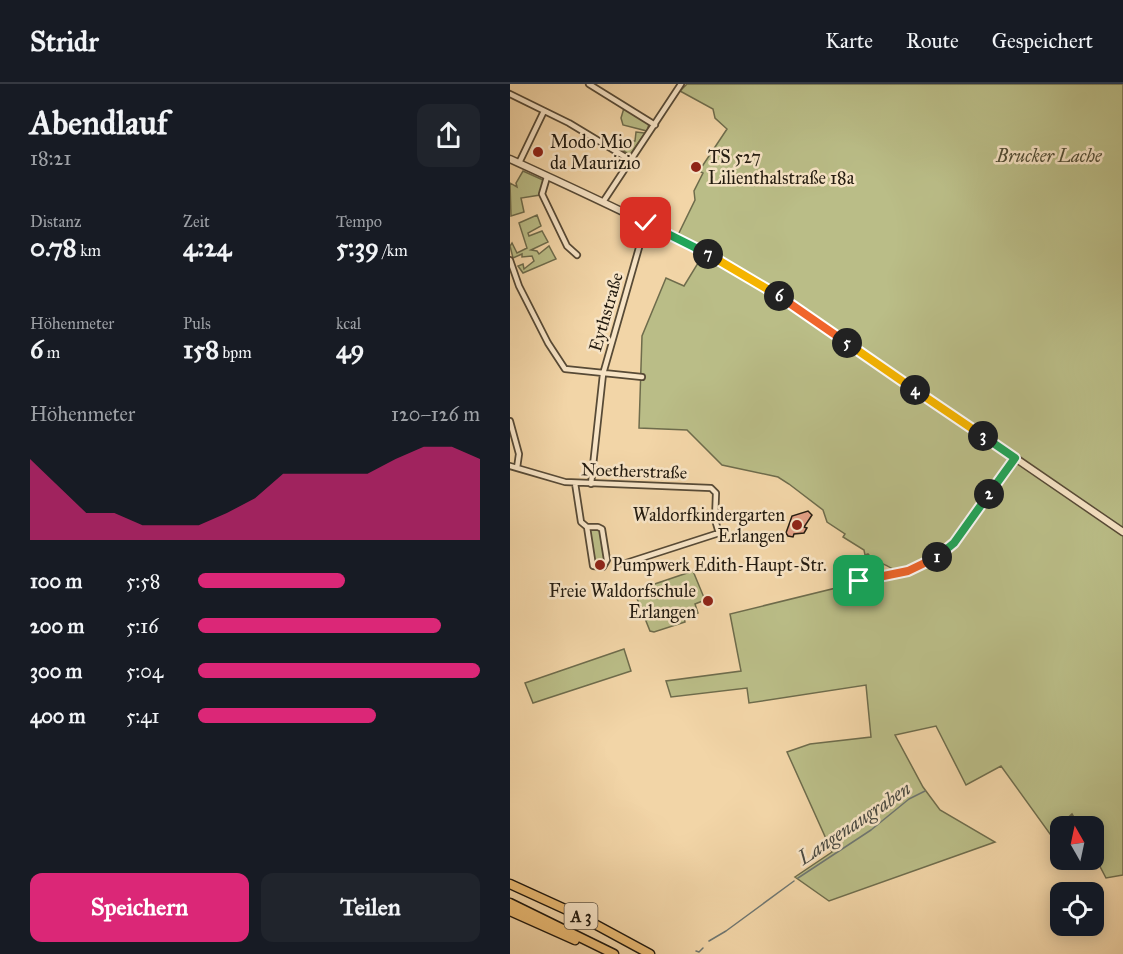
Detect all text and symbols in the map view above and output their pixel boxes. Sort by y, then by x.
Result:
text: Stridr [30,24,99,59]
text: Karte [825,28,873,54]
text: Route [906,28,959,54]
text: Gespeichert [992,28,1093,54]
text: Abendlauf [30,103,168,143]
button: share [417,104,480,167]
place label: Modo Mio da Maurizio [550,131,640,174]
marker: Modo Mio da Maurizio [531,145,545,159]
park label: Brucker Lache [995,145,1103,167]
text: 18:21 [30,146,71,170]
place label: TS 527 Lilienthalstraße 18a [708,146,855,189]
marker: TS 527 Lilienthalstraße 18a [689,160,703,174]
pin [620,197,671,248]
icon: check [629,206,662,239]
text: Distanz [30,212,81,231]
text: Zeit [183,212,210,231]
text: Tempo [336,212,382,231]
text: 0.78 [30,231,77,263]
text: 4:24 [183,231,231,263]
text: 5:39 [336,231,379,263]
pin: 7 [693,239,723,269]
text: km [77,241,101,260]
text: /km [379,241,408,260]
text: 7 [704,244,712,263]
street label: Eythstraße [584,270,628,354]
pin: 6 [764,281,794,311]
text: 6 [775,286,783,305]
text: Höhenmeter [30,314,114,333]
text: Puls [183,314,211,333]
text: kcal [336,314,361,333]
pin: 5 [832,328,862,358]
text: 6 [30,333,43,365]
text: 158 [183,333,219,365]
text: 49 [336,333,364,365]
text: 5 [843,333,851,352]
text: m [43,343,60,362]
text: bpm [219,343,252,362]
pin: 4 [900,375,930,405]
text: 4 [911,380,919,399]
text: Höhenmeter [30,402,135,426]
text: 120–126 m [391,402,480,426]
pin: 3 [968,421,998,451]
text: 3 [980,426,986,445]
street label: Noetherstraße [580,458,688,484]
pin: 2 [974,479,1004,509]
text: 2 [985,484,993,503]
place label: Waldorfkindergarten Erlangen [633,504,785,548]
marker: Waldorfkindergarten Erlangen [790,518,804,532]
pin: 1 [922,542,952,572]
text: 1 [934,547,940,566]
place label: Pumpwerk Edith-Haupt-Str. [612,554,827,576]
pin [833,555,884,606]
marker: Pumpwerk Edith-Haupt-Str. [593,558,607,572]
icon: arrive [842,564,875,597]
text: 100 m [30,569,82,593]
text: 5:58 [126,569,160,593]
place label: Freie Waldorfschule Erlangen [549,580,696,624]
marker: Freie Waldorfschule Erlangen [701,594,715,608]
text: 200 m [30,614,84,638]
text: 5:16 [126,614,158,638]
text: 300 m [30,659,82,683]
text: 5:04 [126,659,163,683]
text: 400 m [30,704,86,728]
text: 5:41 [126,704,159,728]
water label: Langenaugraben [792,776,916,870]
north arrow [1050,816,1104,870]
map controls [1050,816,1104,936]
button: Speichern [30,873,249,942]
button: Teilen [261,873,480,942]
button: locate [1050,882,1104,936]
road number: A 3 [564,903,598,929]

